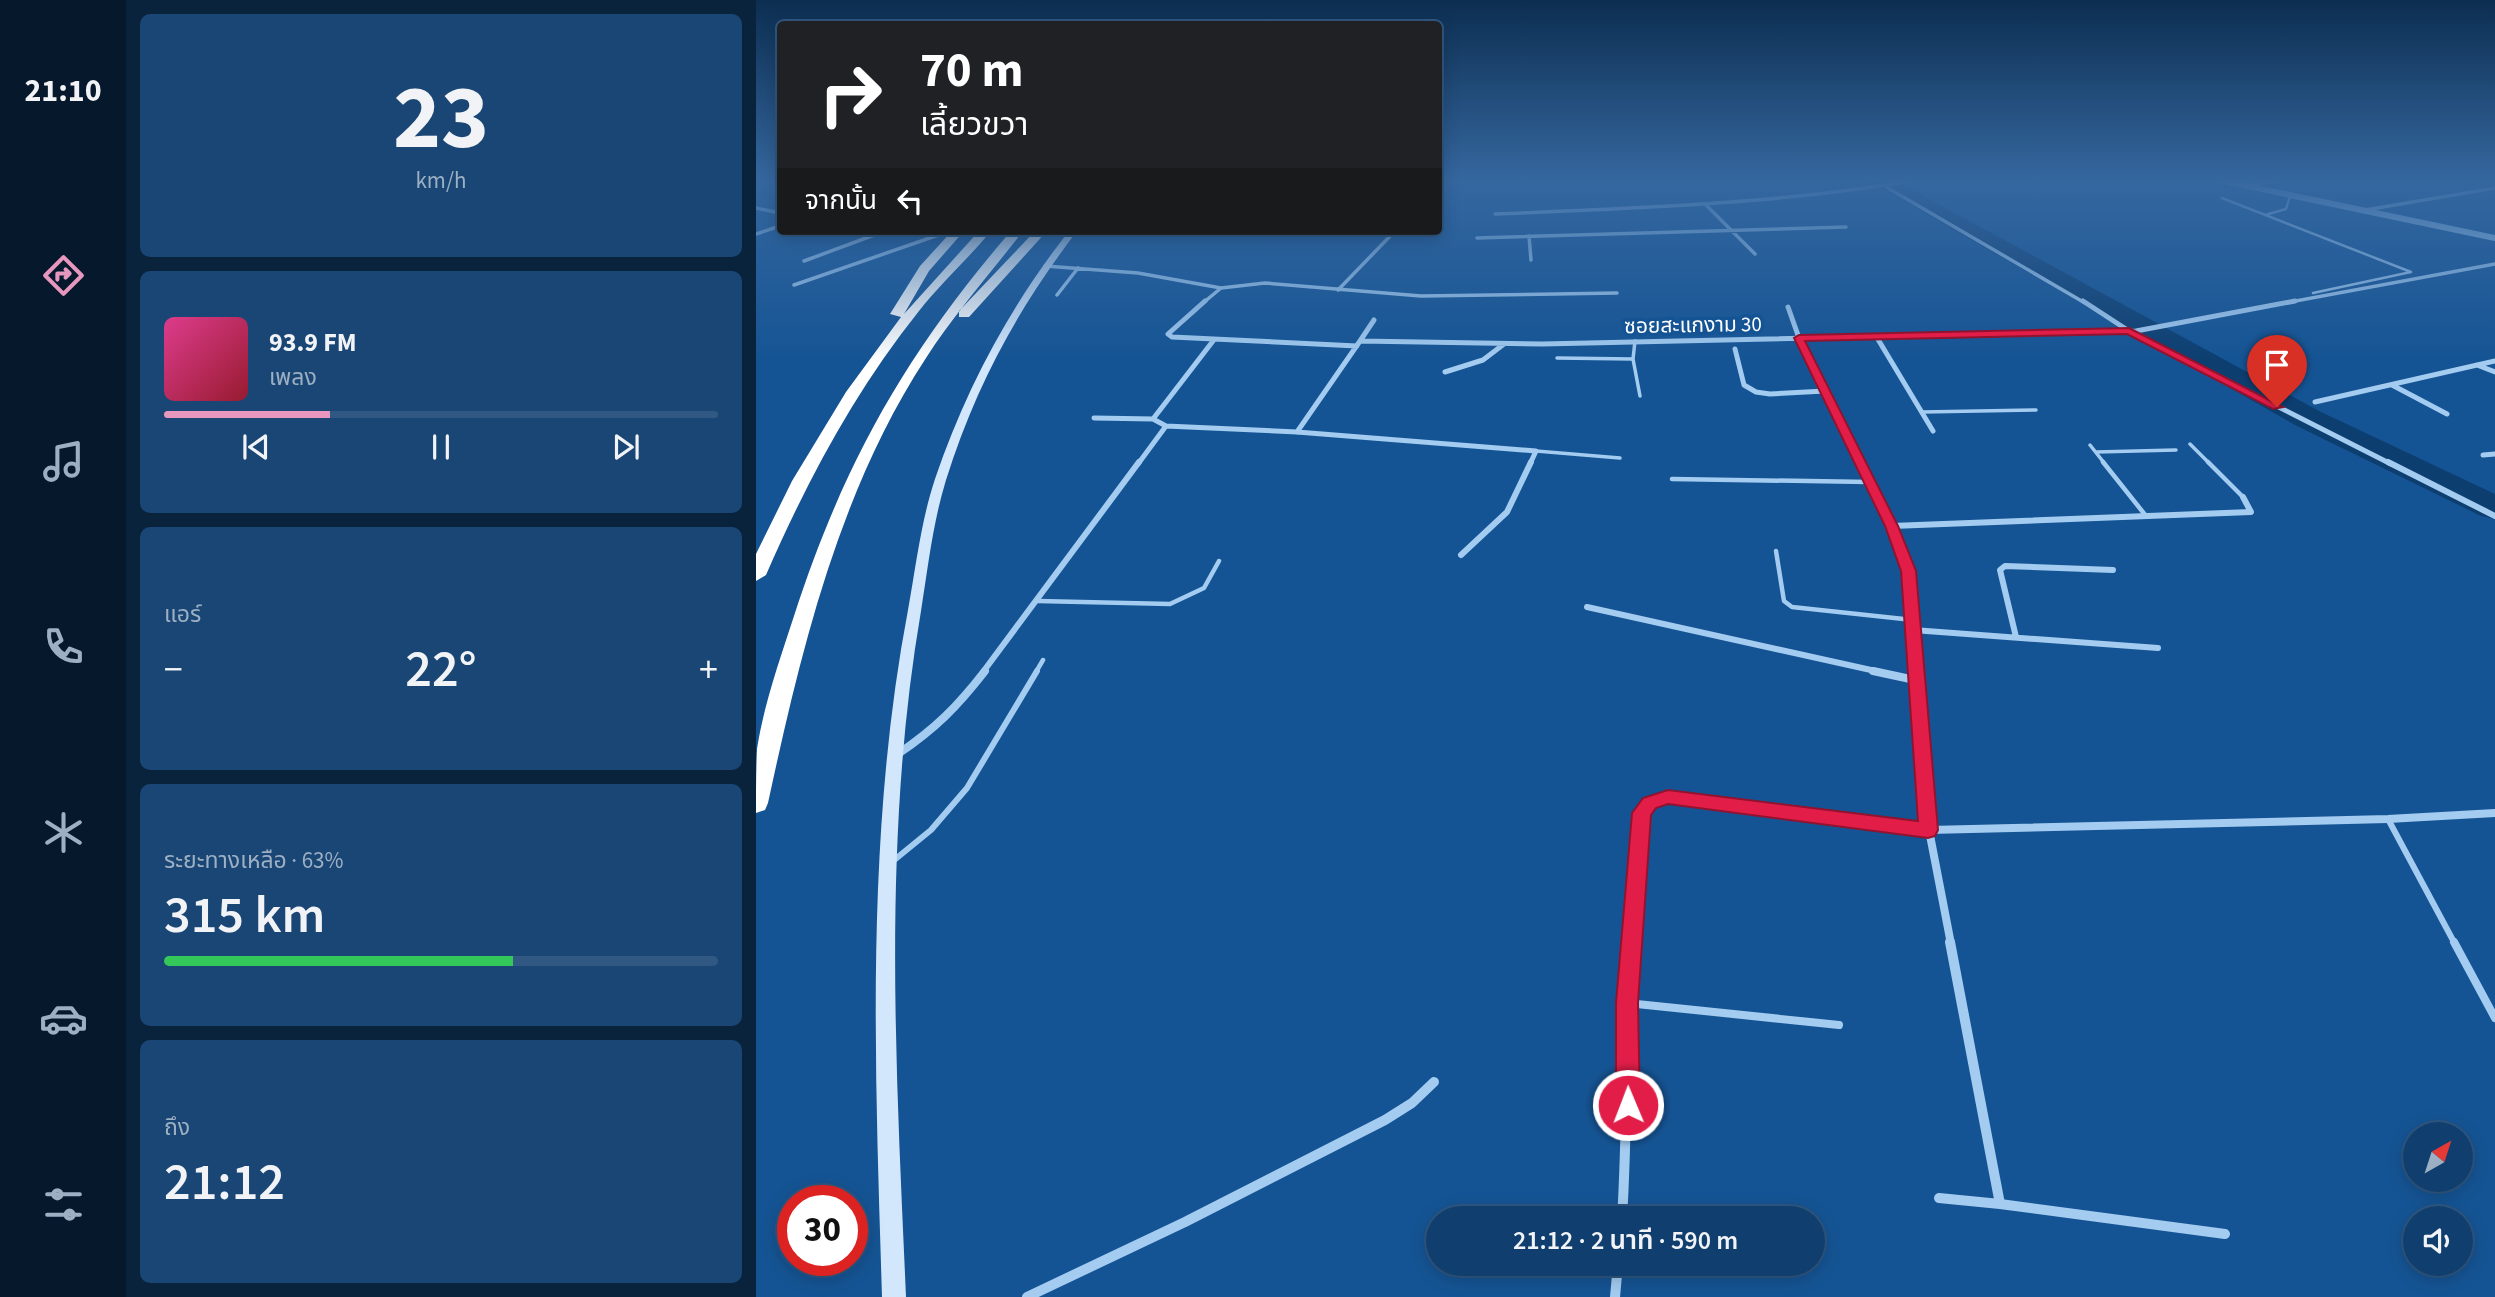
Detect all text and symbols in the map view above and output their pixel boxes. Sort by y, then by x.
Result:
text: 70 m [920,36,1024,106]
icon: right [805,49,896,140]
text: 23 [393,54,489,183]
text: 21:10 [24,68,102,114]
text: เลี้ยวขวา [920,102,1028,148]
text: km/h [415,164,467,197]
text: จากนั้น [805,182,877,219]
icon: left [891,182,929,220]
icon: directions [39,251,88,300]
street label: ซอยสะแกงาม 30 [1624,309,1762,341]
text: 93.9 FM [269,324,357,361]
pin [2247,335,2307,407]
icon: arrive [2258,346,2296,384]
text: เพลง [269,361,317,394]
icon: previous [237,428,275,466]
icon: pause [422,428,460,466]
icon: next [607,428,645,466]
icon: music [39,437,88,486]
text: แอร์ [164,598,201,631]
icon: phone [39,622,88,671]
text: 22° [405,633,477,707]
text: − [164,643,183,697]
text: + [699,643,718,697]
icon: climate [39,808,88,857]
text: ระยะทางเหลือ · 63% [164,844,344,877]
text: 315 km [164,879,325,953]
icon: car [39,994,88,1043]
position arrow [1591,1068,1665,1142]
text: ถึง [164,1111,190,1144]
north arrow [2403,1122,2473,1192]
map controls [2403,1122,2473,1276]
text: 21:12 [164,1146,285,1220]
icon: filters [39,1180,88,1229]
speed limit sign: 30 [777,1185,868,1276]
button: sound [2403,1206,2473,1276]
text: 21:12 · 2 นาที · 590 m [1513,1222,1738,1259]

